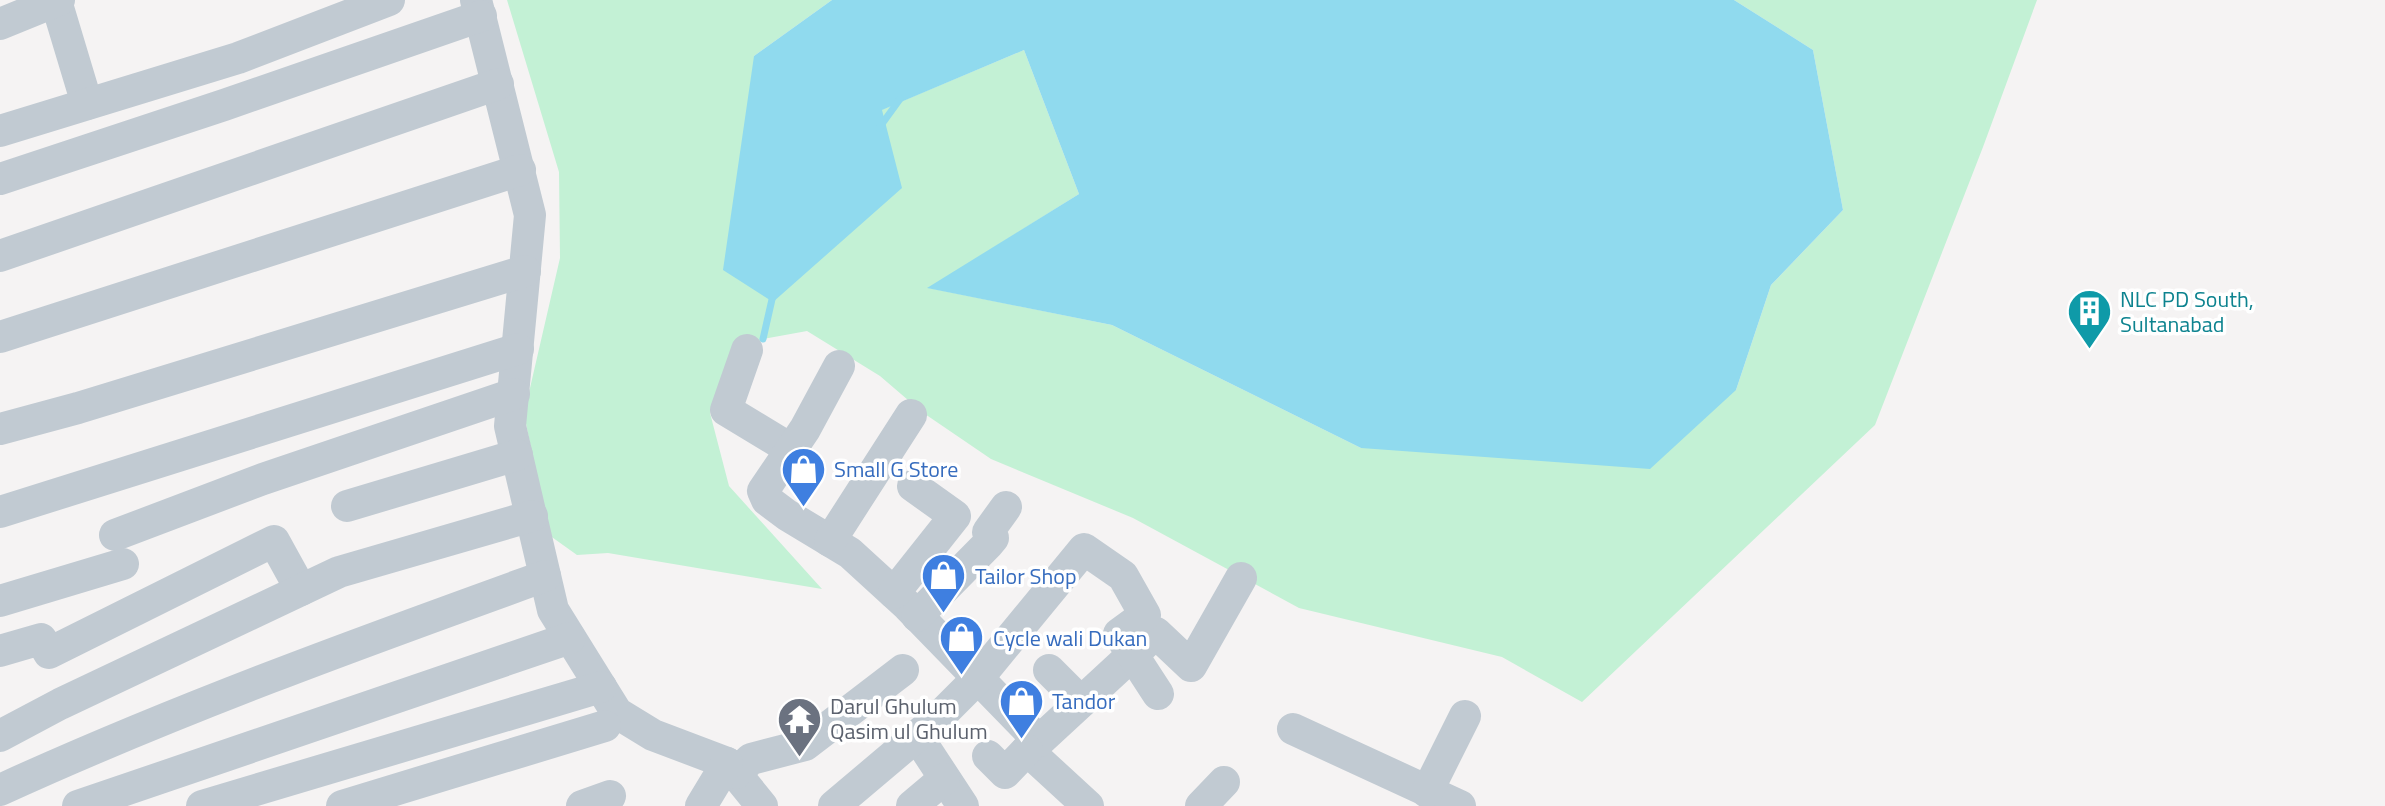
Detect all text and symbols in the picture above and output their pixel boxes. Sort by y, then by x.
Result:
place label: NLC PD South, Sultanabad [2120,282,2254,341]
building icon: NLC PD South, Sultanabad [2065,288,2113,351]
shop icon: Small G Store [779,445,827,508]
place label: Small G Store [834,452,958,486]
shop icon: Tailor Shop [920,552,968,615]
place label: Tailor Shop [975,559,1077,593]
shop icon: Cycle wali Dukan [938,614,986,677]
place label: Cycle wali Dukan [993,621,1147,655]
shop icon: Tandor [997,677,1045,740]
place label: Tandor [1052,684,1116,718]
place label: Darul Ghulum Qasim ul Ghulum [830,689,988,748]
temple icon: Darul Ghulum Qasim ul Ghulum [775,695,823,758]

